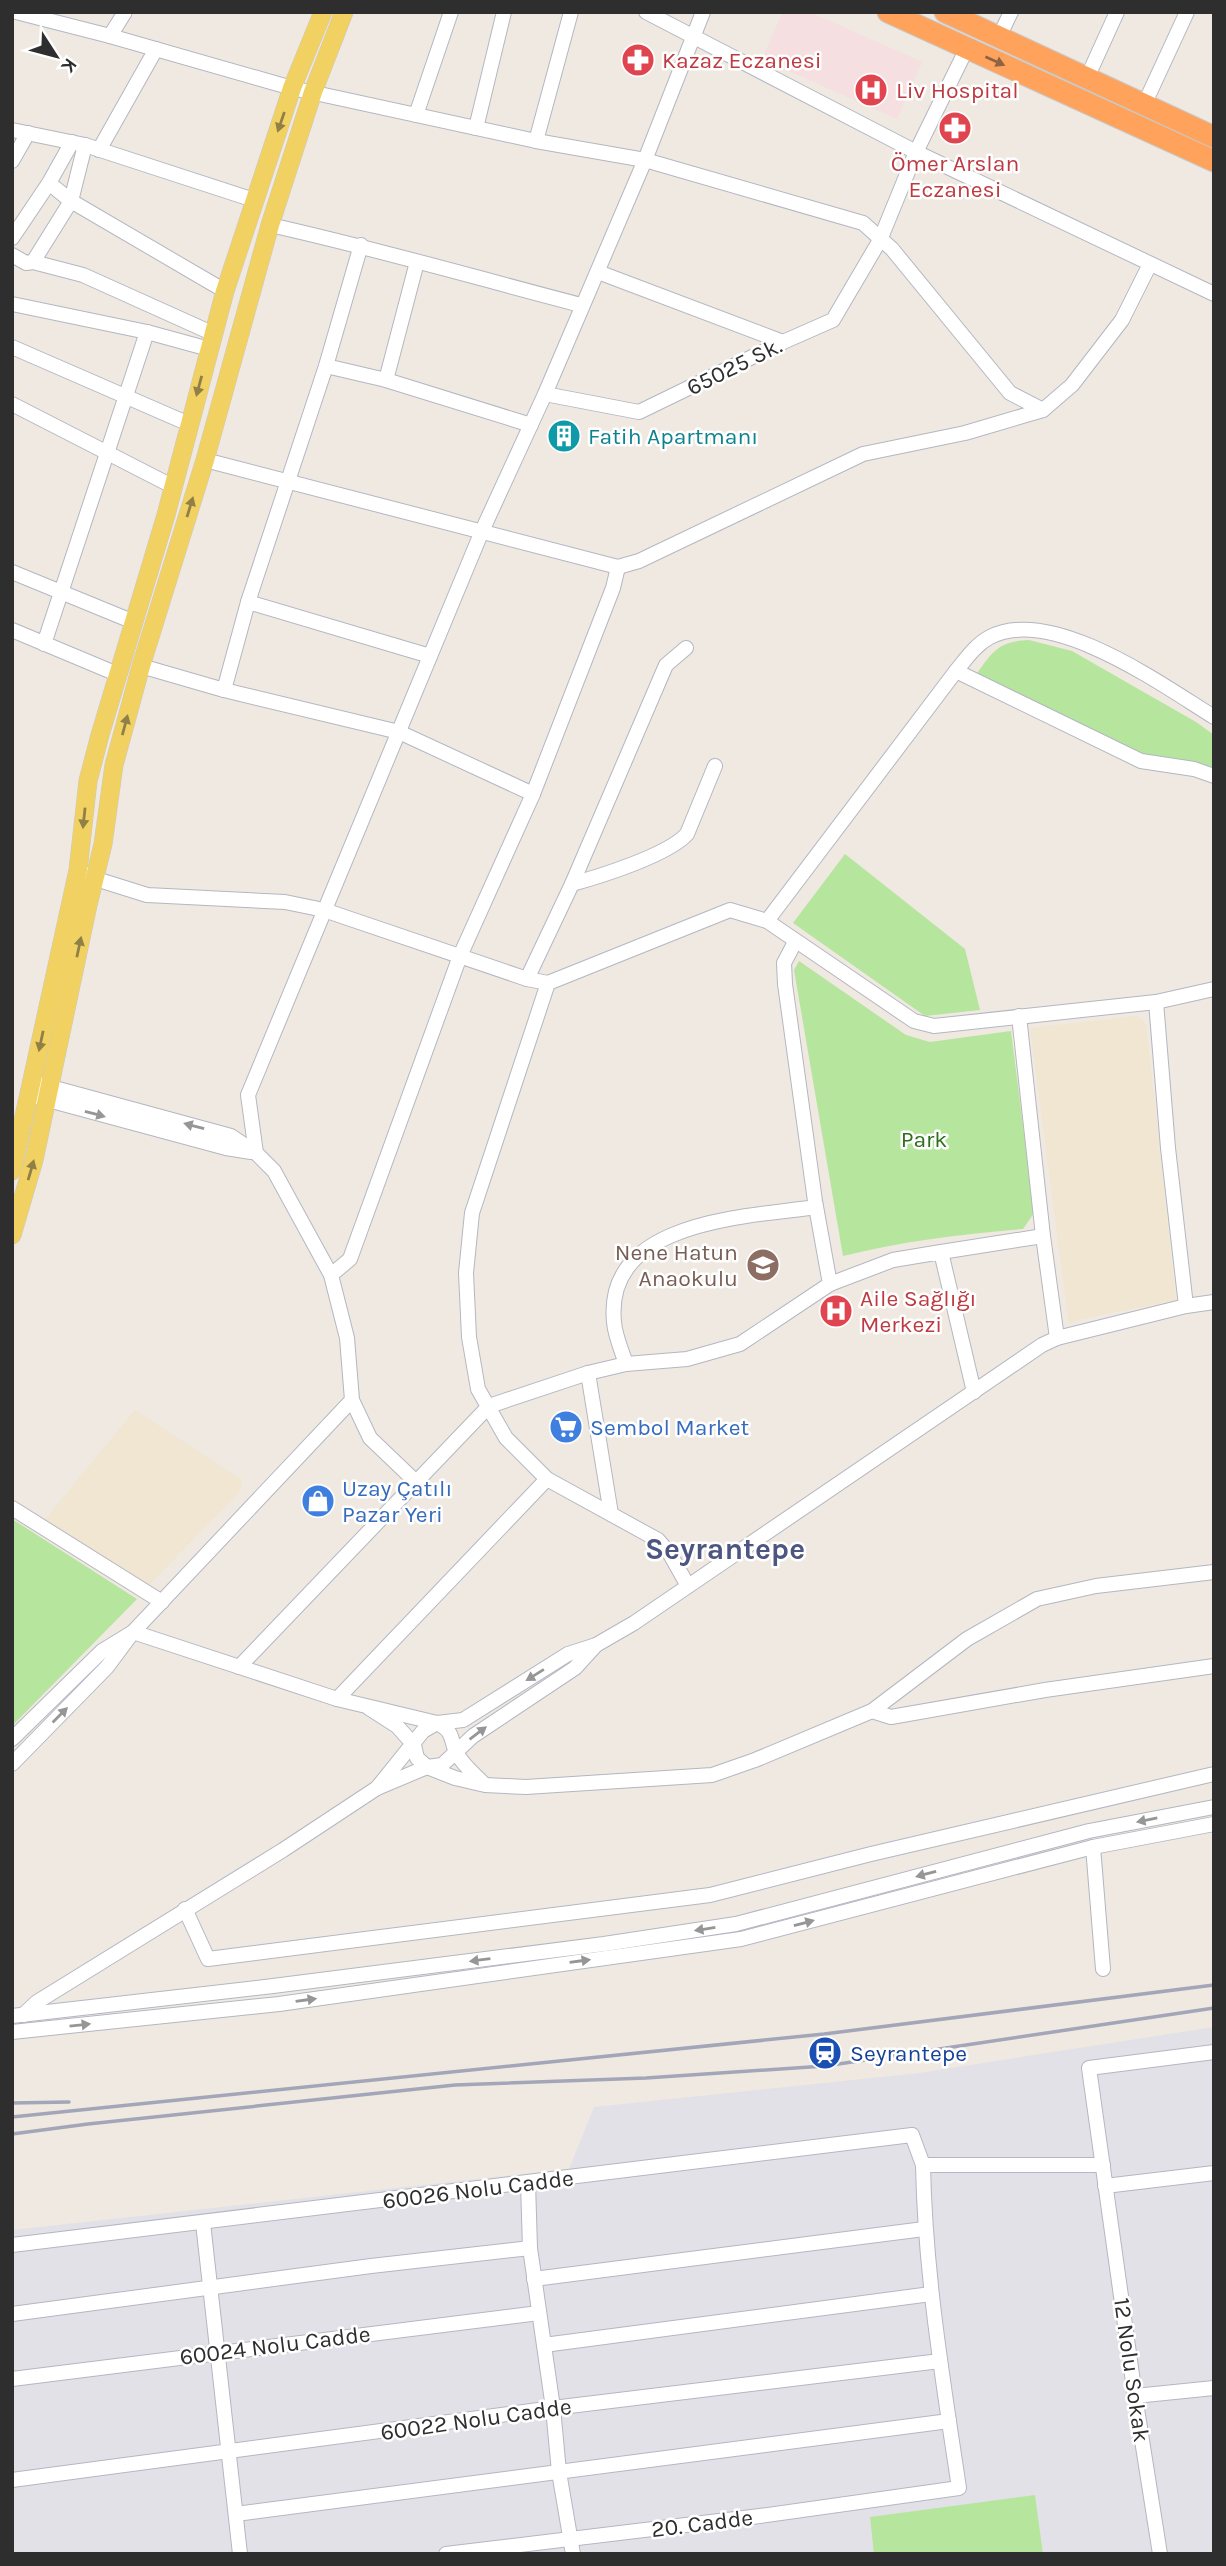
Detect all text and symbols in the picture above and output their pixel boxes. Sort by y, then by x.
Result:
north arrow [21,21,91,91]
pharmacy icon: Kazaz Eczanesi [619,41,657,79]
place label: Kazaz Eczanesi [662,47,822,74]
text: K [56,54,81,77]
one-way arrow [985,55,1006,66]
hospital icon: Liv Hospital [852,71,890,109]
place label: Liv Hospital [896,77,1019,104]
pharmacy icon: Ömer Arslan Eczanesi [936,109,974,147]
one-way arrow [275,111,286,132]
place label: Ömer Arslan Eczanesi [891,150,1019,203]
street label: 65025 Sk. [682,332,786,401]
one-way arrow [194,376,204,397]
building icon: Fatih Apartmanı [545,417,583,455]
place label: Fatih Apartmanı [588,423,758,450]
one-way arrow [185,496,196,517]
one-way arrow [120,714,131,736]
one-way arrow [78,807,89,829]
one-way arrow [74,936,85,958]
one-way arrow [35,1030,46,1052]
one-way arrow [85,1109,106,1119]
one-way arrow [183,1120,205,1131]
park label: Park [901,1126,947,1153]
one-way arrow [27,1159,37,1180]
place label: Nene Hatun Anaokulu [615,1239,738,1292]
school or university icon: Nene Hatun Anaokulu [744,1246,782,1284]
place label: Aile Sağlığı Merkezi [860,1285,976,1338]
hospital icon: Aile Sağlığı Merkezi [817,1292,855,1330]
supermarket icon: Sembol Market [547,1408,585,1446]
place label: Sembol Market [590,1414,750,1441]
place label: Uzay Çatılı Pazar Yeri [342,1475,452,1528]
shop icon: Uzay Çatılı Pazar Yeri [299,1482,337,1520]
district label: Seyrantepe [645,1531,805,1567]
one-way arrow [525,1668,545,1681]
one-way arrow [52,1707,69,1724]
one-way arrow [469,1726,487,1740]
one-way arrow [1136,1815,1158,1826]
one-way arrow [915,1869,937,1880]
one-way arrow [794,1917,815,1927]
one-way arrow [694,1924,716,1935]
one-way arrow [469,1954,491,1965]
one-way arrow [569,1956,591,1967]
one-way arrow [295,1994,317,2005]
one-way arrow [69,2019,91,2030]
station icon: Seyrantepe [806,2034,844,2072]
place label: Seyrantepe [850,2040,967,2067]
street label: 60026 Nolu Cadde [381,2164,575,2215]
street label: 12 Nolu Sokak [1108,2296,1155,2444]
street label: 60024 Nolu Cadde [178,2320,372,2371]
street label: 60022 Nolu Cadde [379,2393,573,2446]
street label: 20. Cadde [650,2504,755,2543]

